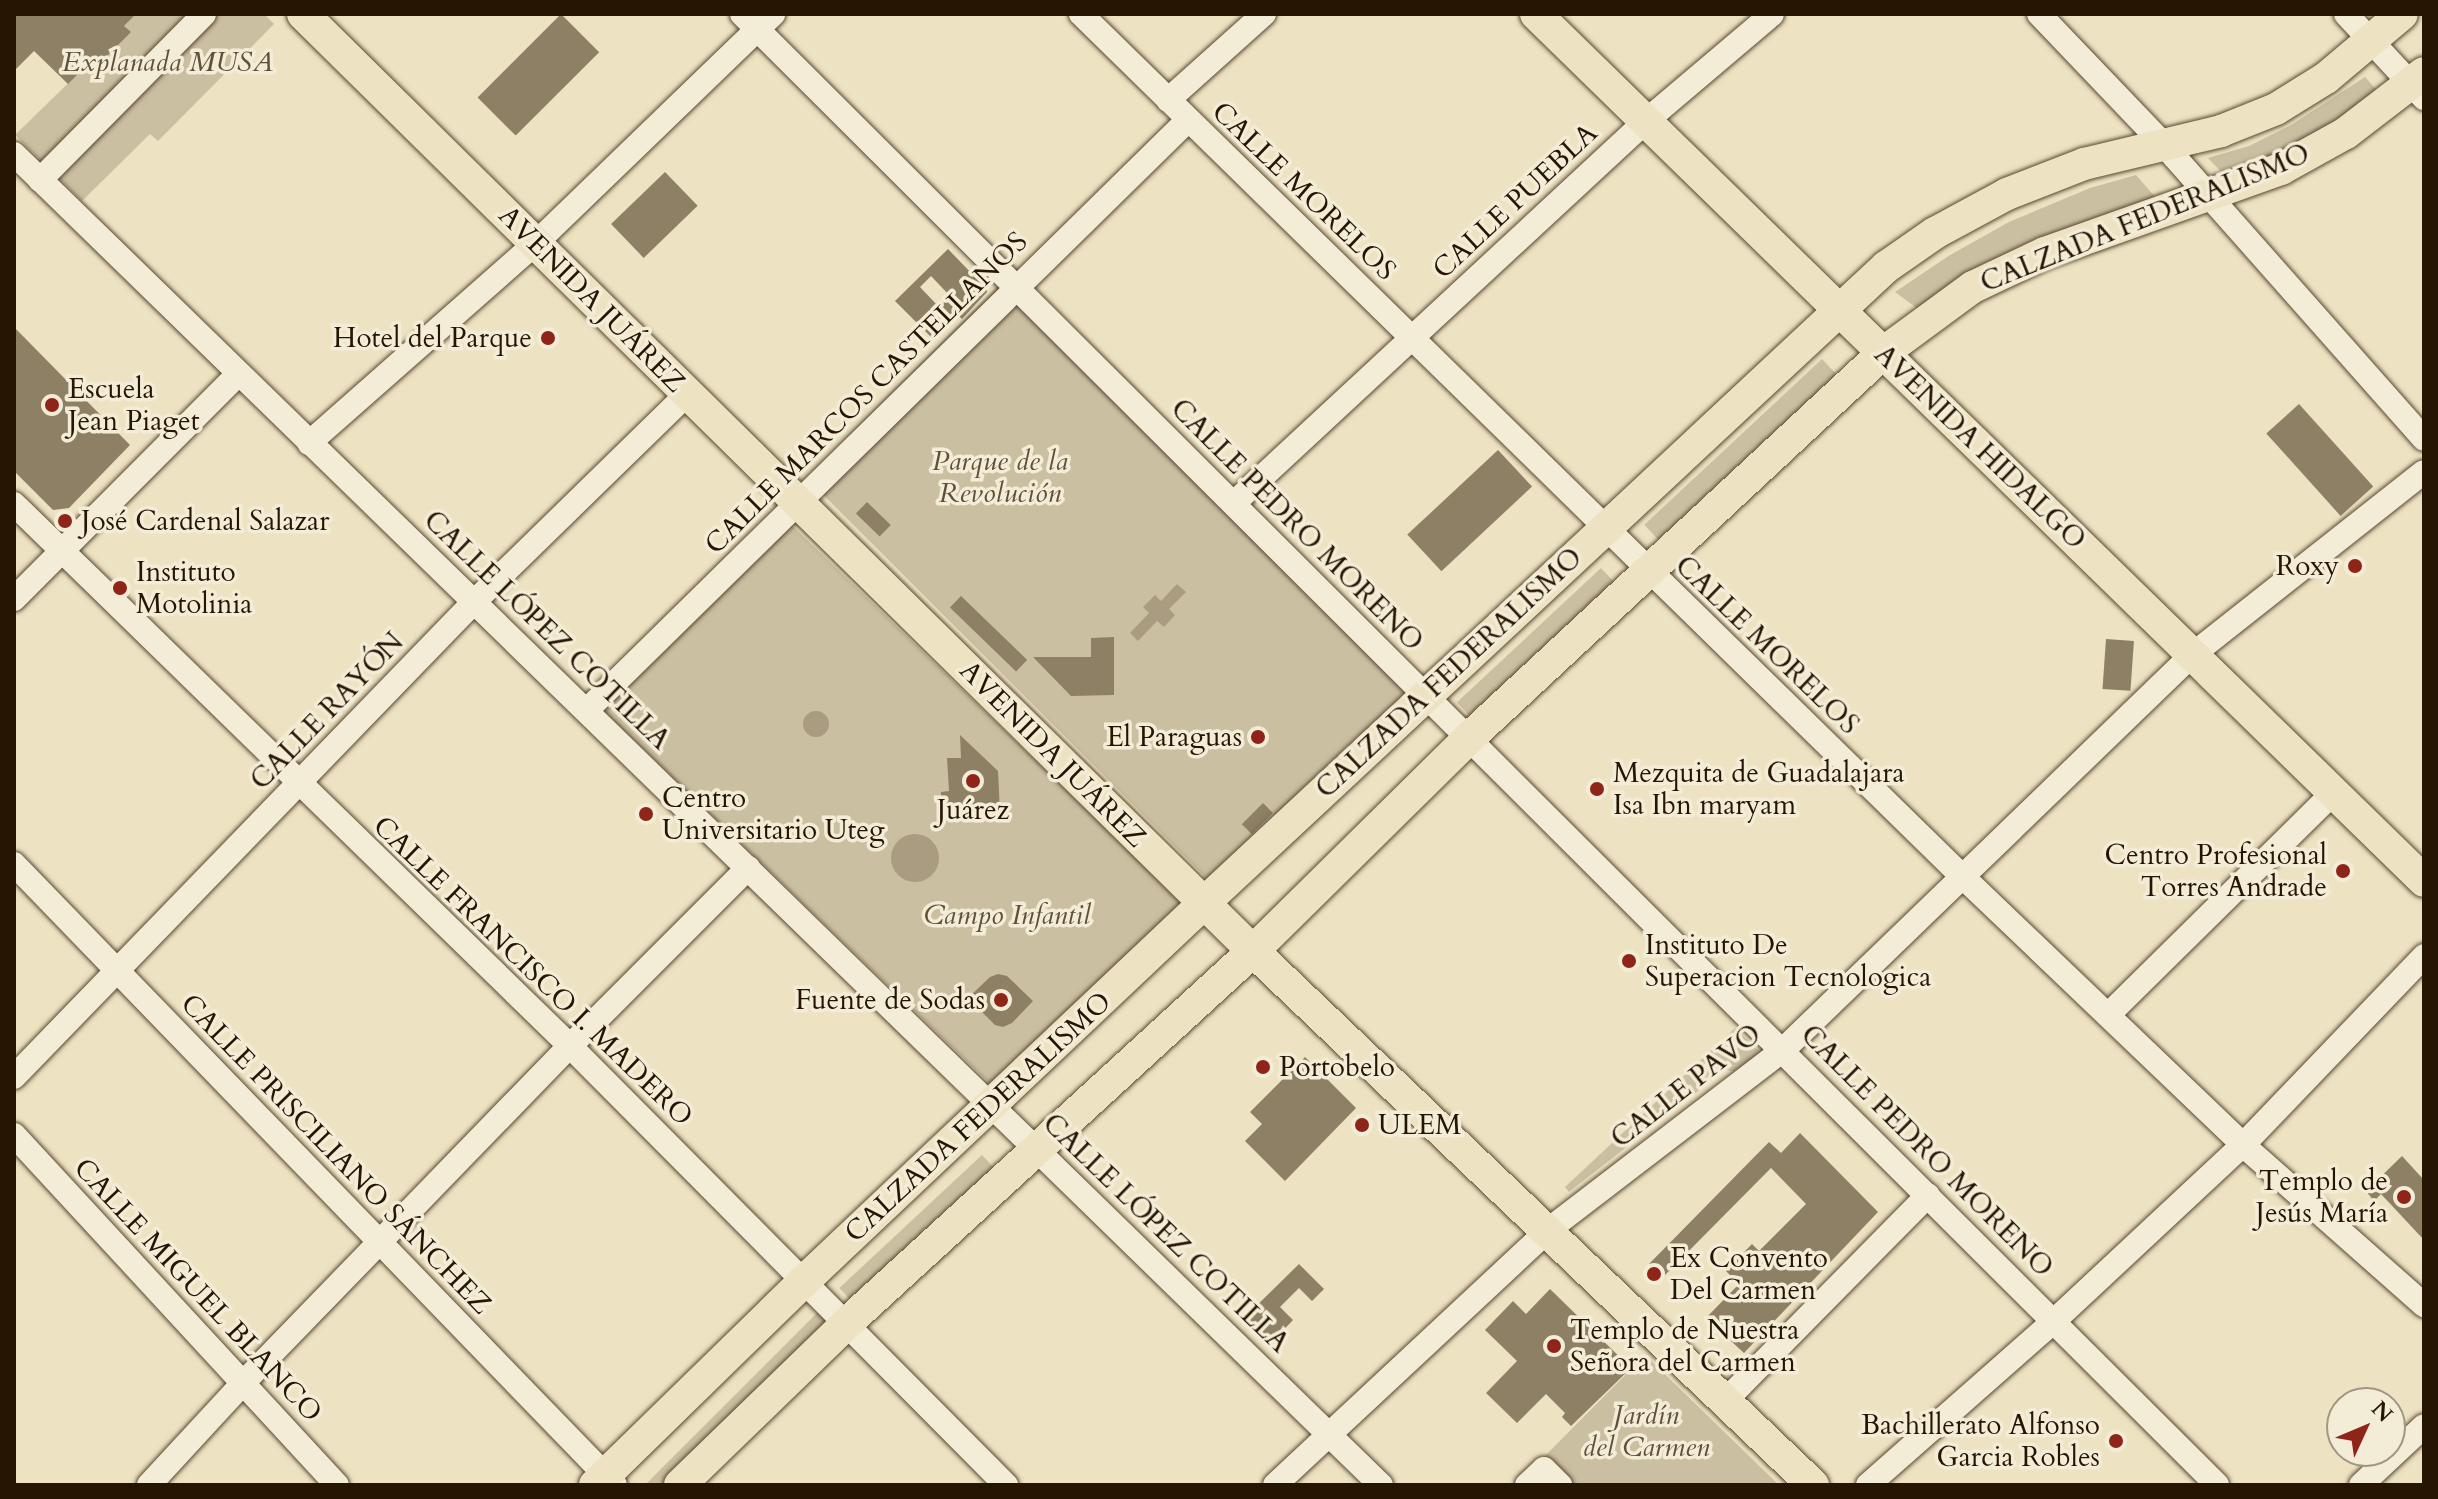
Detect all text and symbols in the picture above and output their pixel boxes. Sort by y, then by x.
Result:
park label: Explanada MUSA [62,45,274,79]
street label: CALLE MORELOS [1205,95,1403,287]
street label: CALLE PUEBLA [1426,116,1604,286]
street label: CALZADA FEDERALISMO [1976,136,2314,300]
street label: AVENIDA JUÁREZ [492,199,692,399]
street label: CALLE MARCOS CASTELLANOS [698,225,1034,561]
place label: Hotel del Parque [333,321,532,355]
marker: Hotel del Parque [539,329,557,347]
street label: AVENIDA HIDALGO [1867,338,2093,556]
place label: Escuela Jean Piaget [68,372,200,438]
street label: CALLE PEDRO MORENO [1164,392,1430,658]
marker: Escuela Jean Piaget [43,396,61,414]
park label: Parque de la Revolución [932,444,1068,510]
street label: CALLE LÓPEZ COTILLA [417,503,677,757]
place label: José Cardenal Salazar [81,504,329,538]
marker: José Cardenal Salazar [56,512,74,530]
street label: CALZADA FEDERALISMO [1309,541,1589,805]
street label: CALLE MORELOS [1668,549,1866,741]
place label: Roxy [2276,549,2339,583]
place label: Instituto Motolinia [136,555,252,621]
marker: Roxy [2346,557,2364,575]
marker: Instituto Motolinia [111,579,129,597]
street label: CALLE RAYÓN [243,625,411,797]
street label: AVENIDA JUÁREZ [953,654,1153,854]
place label: El Paraguas [1107,720,1242,754]
marker: El Paraguas [1249,728,1267,746]
place label: Mezquita de Guadalajara Isa Ibn maryam [1613,756,1905,822]
marker: Juárez [964,772,982,790]
marker: Mezquita de Guadalajara Isa Ibn maryam [1588,780,1606,798]
place label: Centro Universitario Uteg [662,781,885,847]
place label: Juárez [937,793,1009,827]
marker: Centro Universitario Uteg [637,805,655,823]
street label: CALLE FRANCISCO I. MADERO [366,809,700,1133]
place label: Centro Profesional Torres Andrade [2105,838,2327,904]
marker: Centro Profesional Torres Andrade [2334,862,2352,880]
park label: Campo Infantil [923,898,1091,932]
place label: Instituto De Superacion Tecnologica [1645,928,1931,994]
marker: Instituto De Superacion Tecnologica [1620,952,1638,970]
place label: Fuente de Sodas [795,983,985,1017]
street label: CALZADA FEDERALISMO [838,985,1118,1249]
street label: CALLE PRISCILIANO SÁNCHEZ [174,987,498,1321]
marker: Fuente de Sodas [992,991,1010,1009]
street label: CALLE PAVO [1604,1017,1768,1155]
street label: CALLE PEDRO MORENO [1794,1018,2060,1284]
place label: Portobelo [1279,1050,1395,1084]
marker: Portobelo [1254,1058,1272,1076]
street label: CALLE LÓPEZ COTILLA [1036,1106,1296,1360]
place label: ULEM [1378,1108,1461,1142]
marker: ULEM [1353,1116,1371,1134]
street label: CALLE MIGUEL BLANCO [67,1151,329,1429]
place label: Templo de Jesús María [2256,1164,2388,1230]
marker: Templo de Jesús María [2395,1188,2413,1206]
place label: Ex Convento Del Carmen [1670,1241,1828,1307]
marker: Ex Convento Del Carmen [1645,1265,1663,1283]
place label: Templo de Nuestra Señora del Carmen [1570,1313,1799,1379]
marker: Templo de Nuestra Señora del Carmen [1545,1337,1563,1355]
north arrow [2326,1387,2406,1467]
text: N [2364,1394,2399,1429]
park label: Jardín del Carmen [1582,1398,1710,1464]
place label: Bachillerato Alfonso Garcia Robles [1861,1408,2100,1474]
marker: Bachillerato Alfonso Garcia Robles [2107,1432,2125,1450]

